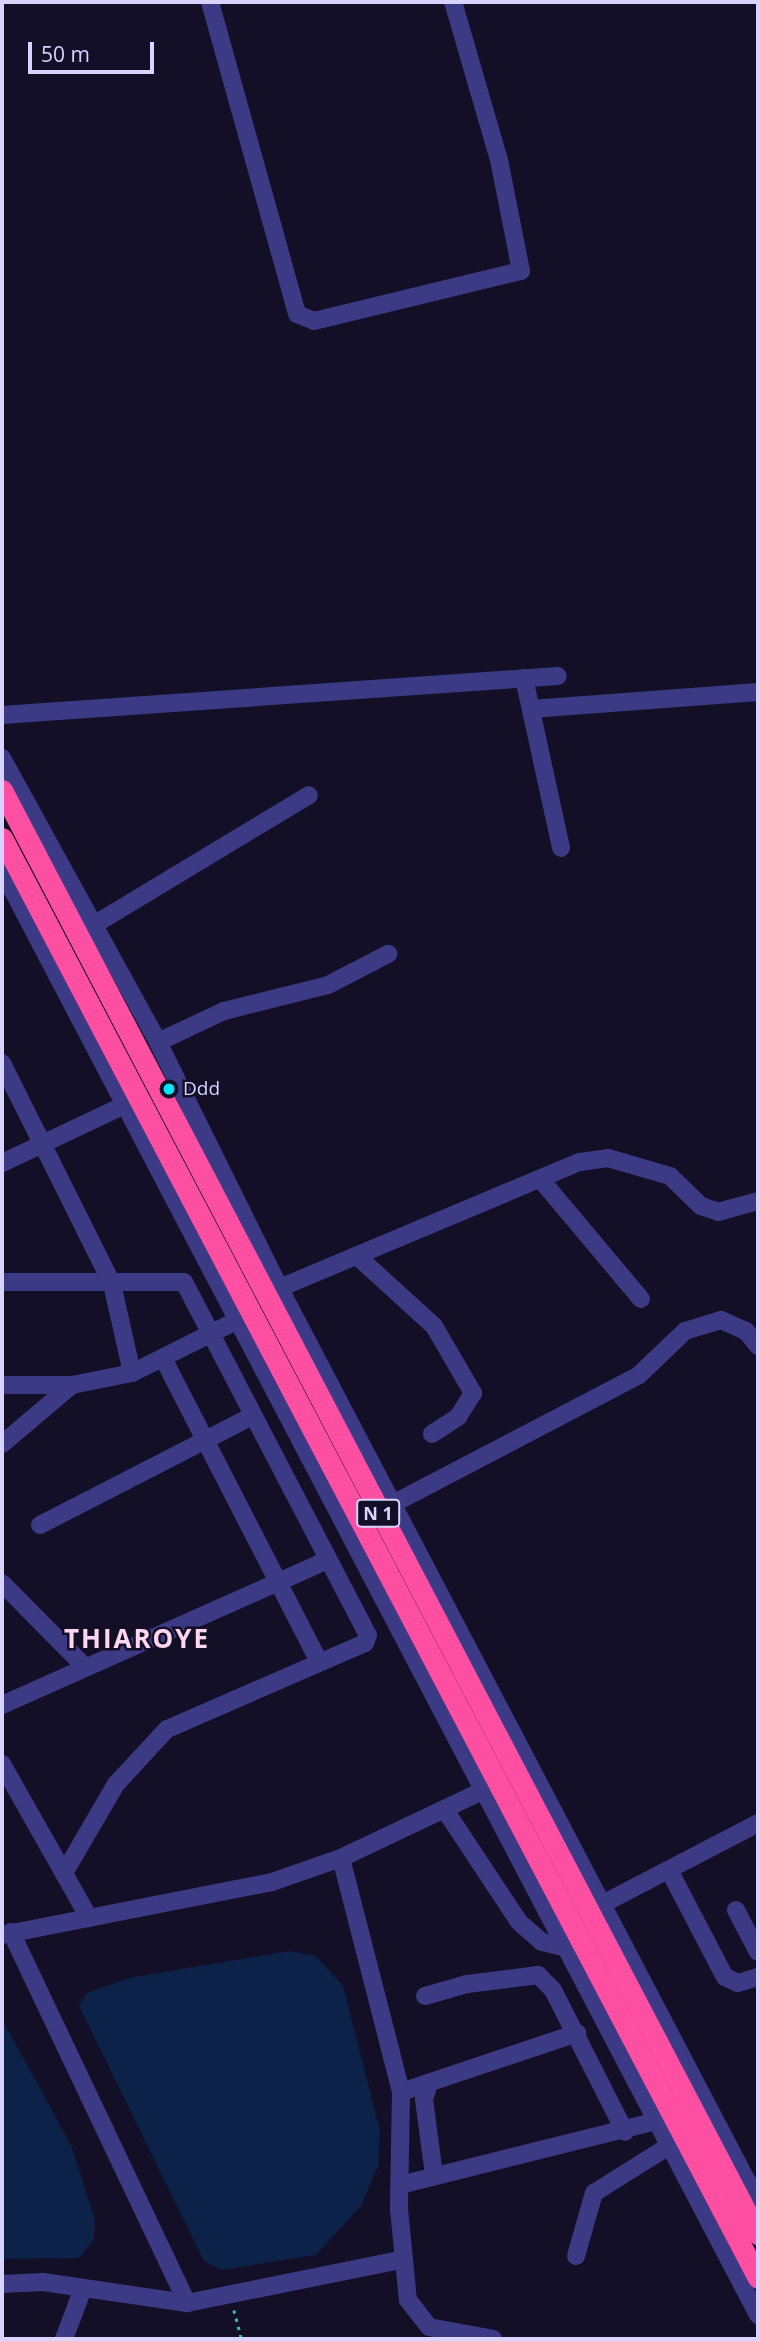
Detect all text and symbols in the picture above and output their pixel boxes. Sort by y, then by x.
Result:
scale bar [32,28,158,72]
text: 50 m [41,40,90,68]
place label: Ddd [183,1078,220,1100]
marker: Ddd [161,1081,177,1097]
road number: N 1 [355,1498,401,1528]
district label: THIAROYE [65,1623,209,1655]

